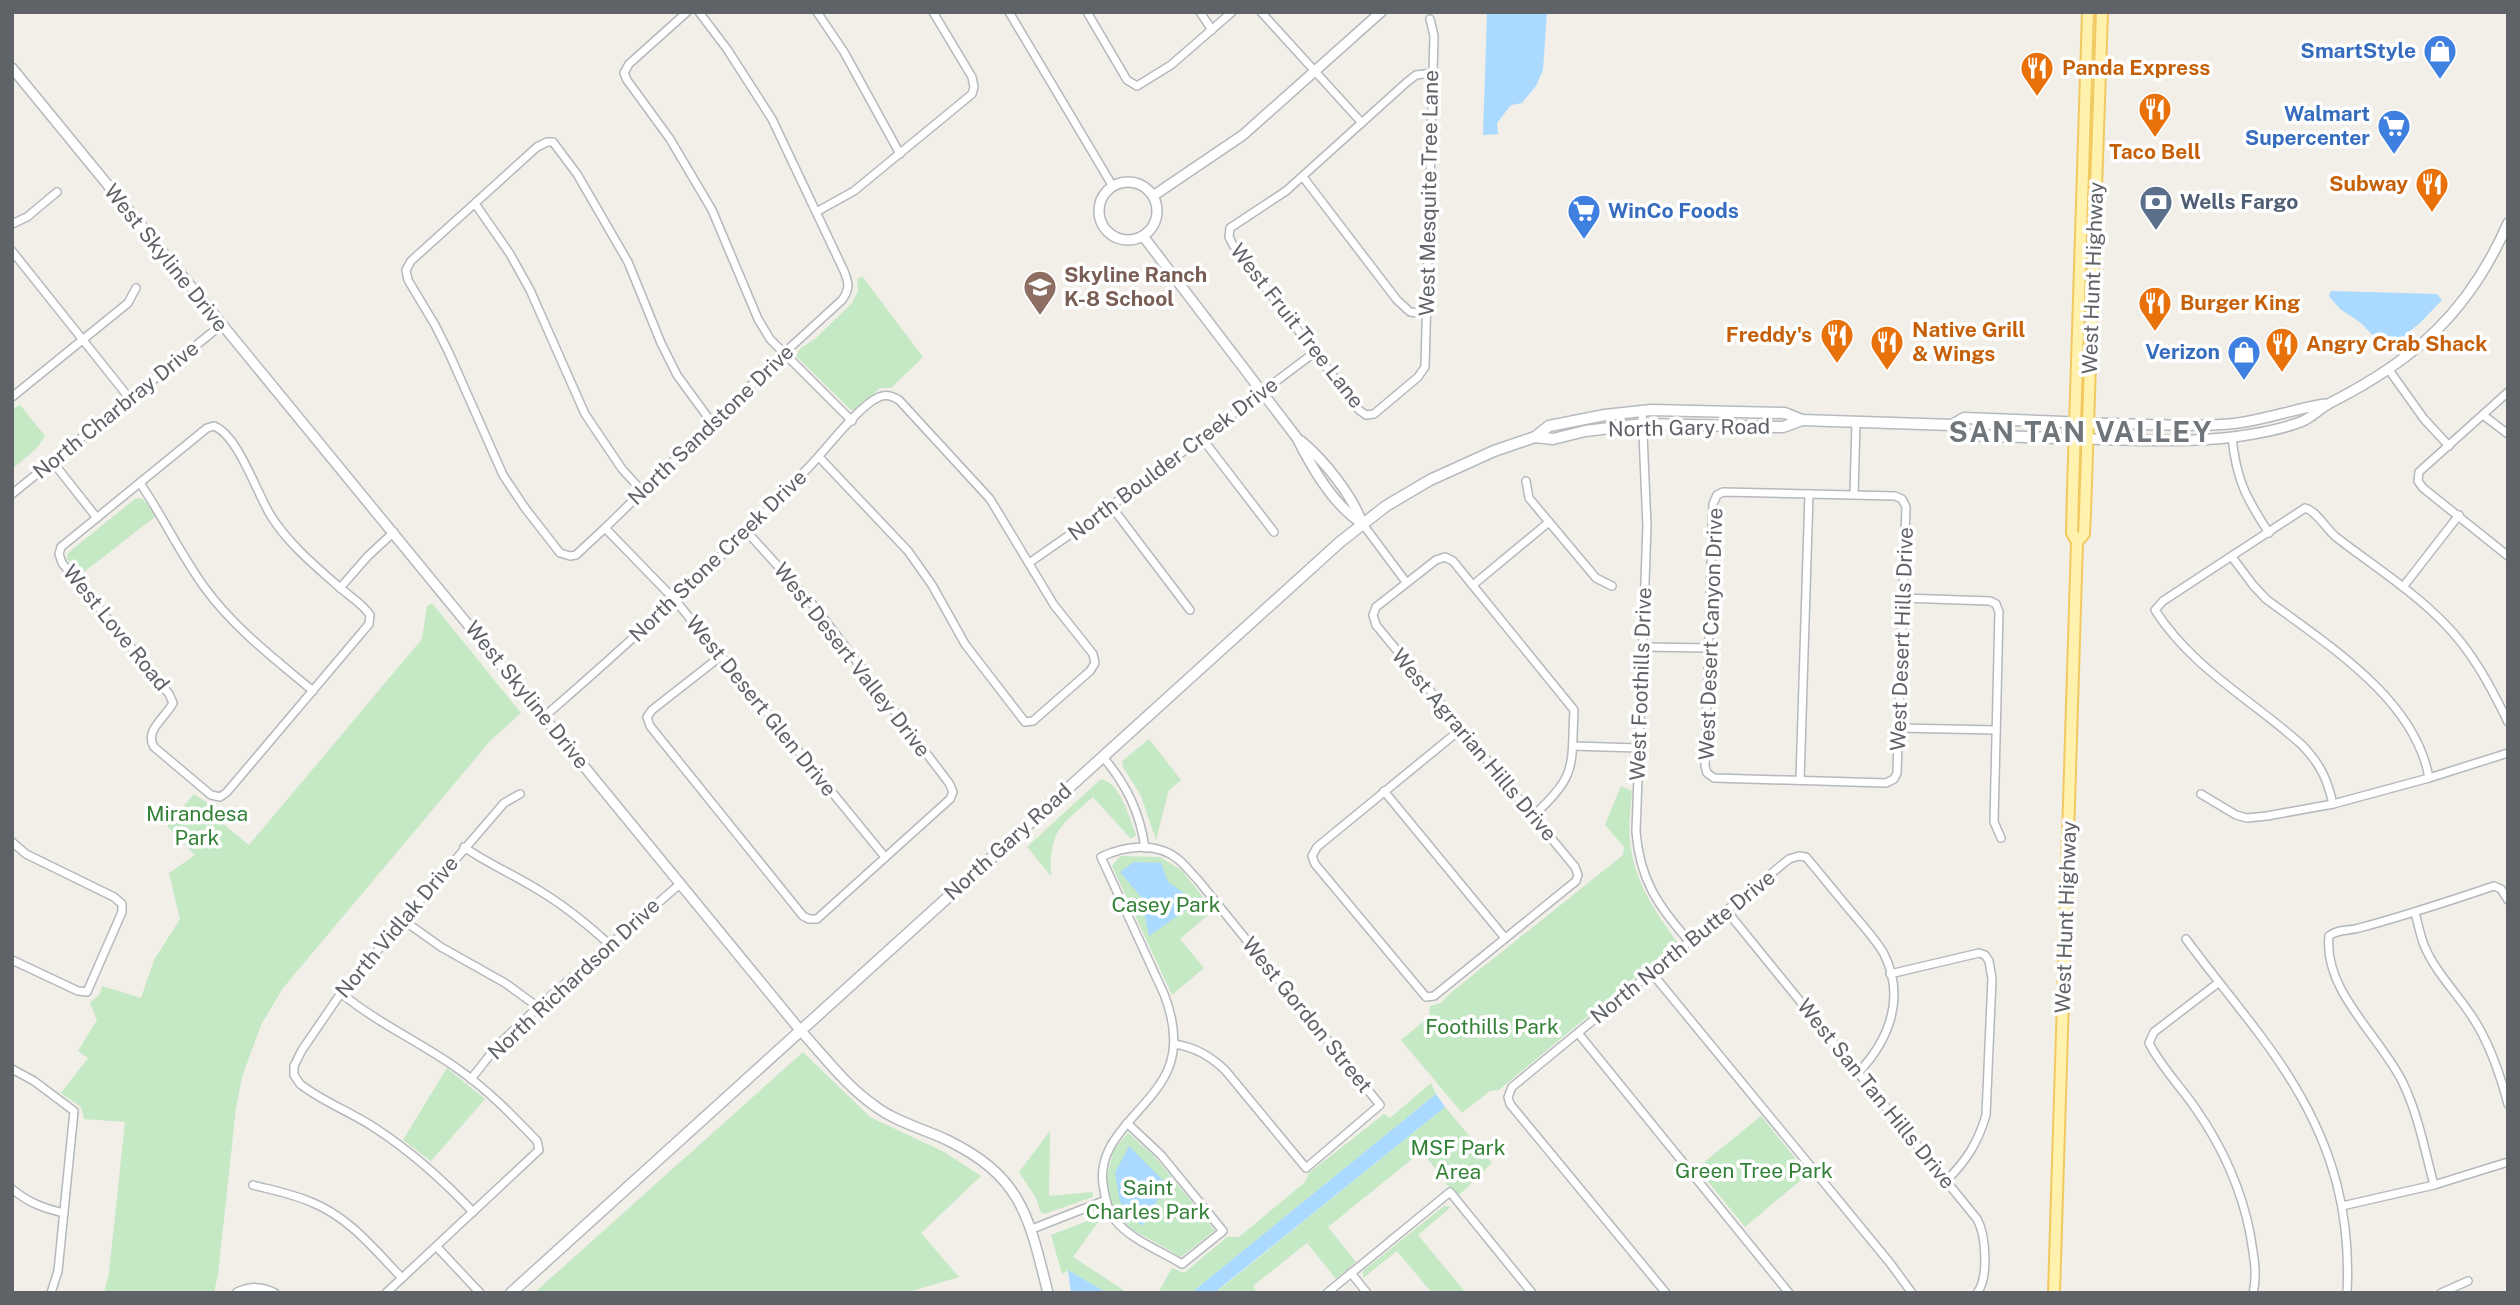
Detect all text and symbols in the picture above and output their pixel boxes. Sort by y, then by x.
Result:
shop icon: SmartStyle [2421,32,2459,81]
place label: SmartStyle [2300,38,2416,63]
restaurant icon: Panda Express [2018,49,2056,98]
place label: Panda Express [2062,55,2210,80]
street label: West Mesquite Tree Lane [1414,70,1443,316]
restaurant icon: Taco Bell [2136,90,2174,139]
place label: Walmart Supercenter [2245,101,2370,150]
supermarket icon: Walmart Supercenter [2375,107,2413,156]
place label: Taco Bell [2109,139,2201,164]
restaurant icon: Subway [2413,165,2451,214]
place label: Subway [2329,171,2408,196]
street label: West Skyline Drive [99,179,234,337]
street label: West Hunt Highway [2077,181,2108,375]
bank icon: Wells Fargo [2137,183,2175,232]
place label: Wells Fargo [2180,189,2298,214]
supermarket icon: WinCo Foods [1565,192,1603,241]
place label: WinCo Foods [1608,198,1739,223]
street label: West Fruit Tree Lane [1225,238,1369,413]
place label: Skyline Ranch K-8 School [1064,262,1207,311]
school or university icon: Skyline Ranch K-8 School [1021,268,1059,317]
restaurant icon: Burger King [2136,284,2174,333]
place label: Burger King [2180,290,2300,315]
restaurant icon: Freddy's [1818,316,1856,365]
place label: Native Grill & Wings [1912,317,2026,366]
place label: Freddy's [1726,322,1812,347]
restaurant icon: Native Grill & Wings [1868,323,1906,372]
restaurant icon: Angry Crab Shack [2263,325,2301,374]
place label: Angry Crab Shack [2306,331,2487,356]
shop icon: Verizon [2225,333,2263,382]
street label: North Charbray Drive [28,335,203,484]
street label: North Sandstone Drive [623,339,799,510]
place label: Verizon [2145,339,2220,364]
street label: North Boulder Creek Drive [1063,372,1283,546]
street label: North Gary Road [1608,414,1770,441]
district label: SAN TAN VALLEY [1949,415,2213,448]
street label: North Stone Creek Drive [624,464,811,647]
street label: West Desert Canyon Drive [1694,507,1727,761]
street label: West Desert Hills Drive [1885,527,1918,751]
street label: West Desert Valley Drive [769,558,936,762]
street label: West Love Road [58,560,175,696]
street label: West Foothills Drive [1625,587,1656,781]
street label: West Desert Glen Drive [681,610,842,801]
street label: West Skyline Drive [460,616,595,774]
street label: West Agrarian Hills Drive [1387,643,1562,846]
street label: North Gary Road [939,778,1076,905]
park label: Mirandesa Park [146,801,248,850]
street label: West Hunt Highway [2050,820,2081,1014]
street label: North Vidlak Drive [330,851,463,1003]
street label: North North Butte Drive [1585,864,1780,1029]
park label: Casey Park [1111,892,1221,917]
street label: North Richardson Drive [483,893,665,1065]
street label: West Gordon Street [1237,932,1378,1097]
street label: West San Tan Hills Drive [1792,994,1961,1194]
park label: Foothills Park [1425,1014,1559,1039]
park label: MSF Park Area [1411,1135,1506,1184]
park label: Green Tree Park [1675,1158,1833,1183]
park label: Saint Charles Park [1086,1175,1210,1224]

